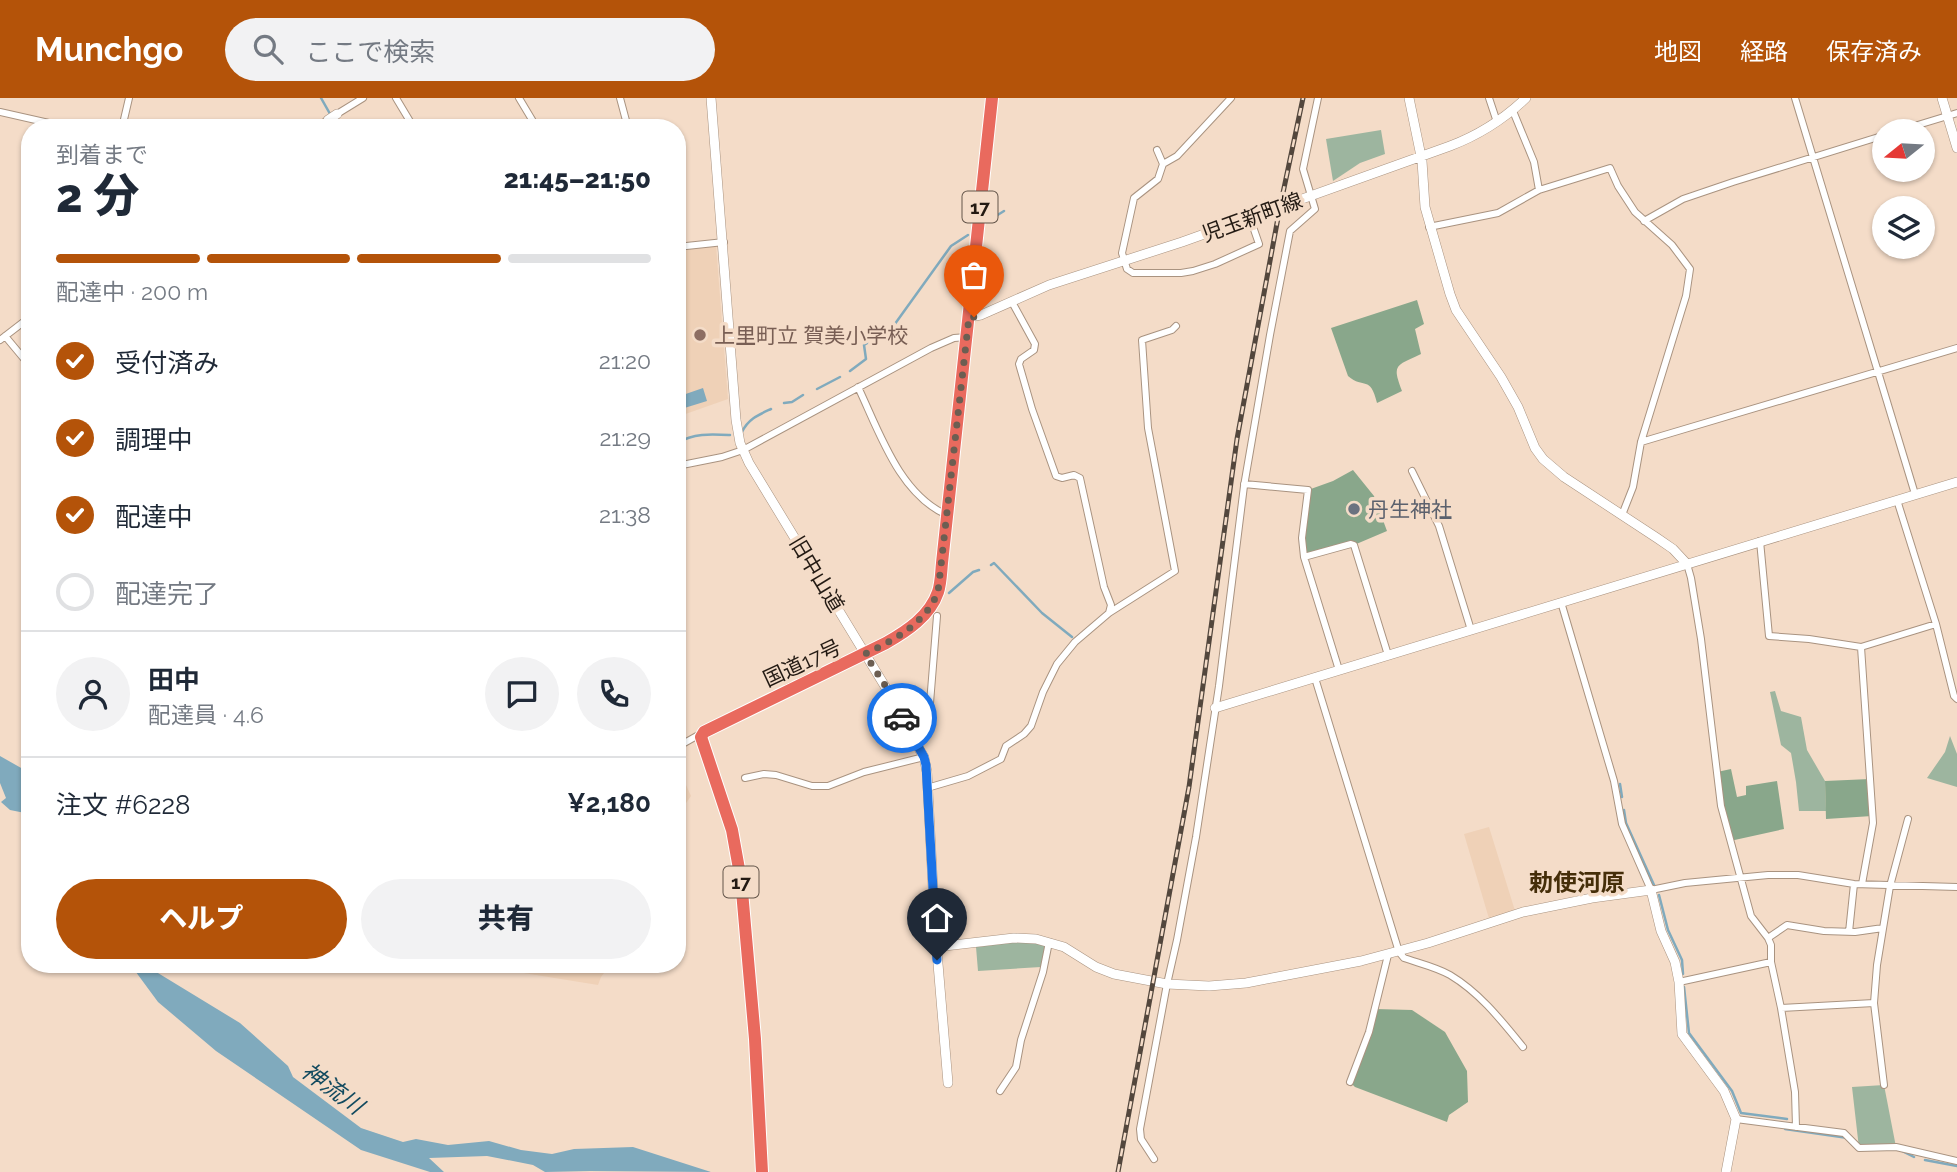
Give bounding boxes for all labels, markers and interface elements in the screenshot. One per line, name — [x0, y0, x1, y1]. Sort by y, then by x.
search box — [225, 18, 715, 81]
text: Munchgo — [35, 30, 183, 69]
icon: search — [249, 30, 287, 68]
text: ここで検索 — [305, 37, 435, 67]
text: 地図 — [1654, 37, 1702, 66]
text: 経路 — [1740, 37, 1788, 66]
text: 保存済み — [1826, 37, 1922, 66]
north arrow — [1872, 119, 1936, 182]
map controls — [1872, 119, 1935, 259]
text: 到着まで — [56, 141, 148, 168]
text: 21:45–21:50 — [504, 164, 651, 194]
text: 2 分 — [56, 169, 139, 223]
street label: 児玉新町線 — [1198, 187, 1306, 247]
road number: 17 — [962, 192, 998, 222]
button: layers — [1872, 196, 1935, 259]
pin — [944, 245, 1004, 317]
icon: bag — [955, 256, 993, 294]
text: 配達中 · 200 m — [56, 278, 208, 305]
place label: 上里町立 賀美小学校 — [714, 323, 908, 348]
marker: 上里町立 賀美小学校 — [692, 327, 708, 343]
icon: check — [56, 342, 94, 380]
text: 21:20 — [599, 347, 651, 374]
text: 受付済み — [115, 348, 219, 378]
icon: check — [56, 419, 94, 457]
text: 21:29 — [599, 424, 651, 451]
text: 調理中 — [115, 425, 193, 455]
icon: check — [56, 496, 94, 534]
place label: 丹生神社 — [1368, 497, 1452, 522]
text: 21:38 — [599, 501, 651, 528]
marker: 丹生神社 — [1346, 501, 1362, 517]
text: 配達中 — [115, 502, 193, 532]
street label: 旧中山道 — [785, 532, 849, 616]
text: 配達完了 — [115, 579, 219, 609]
street label: 国道17号 — [759, 634, 845, 692]
button: person — [56, 657, 130, 731]
button: chat — [485, 657, 559, 731]
button: phone — [577, 657, 651, 731]
text: 田中 — [148, 665, 200, 695]
courier — [867, 683, 937, 753]
icon: car — [883, 699, 921, 737]
text: 配達員 · 4.6 — [148, 701, 264, 728]
text: ¥2,180 — [567, 788, 651, 818]
text: 注文 #6228 — [56, 790, 191, 820]
road number: 17 — [724, 866, 758, 898]
district label: 勅使河原 — [1529, 868, 1625, 897]
button: ヘルプ — [56, 879, 347, 959]
button: 共有 — [361, 879, 651, 959]
pin — [907, 888, 967, 960]
icon: home — [918, 899, 956, 937]
water label: 神流川 — [297, 1057, 371, 1121]

